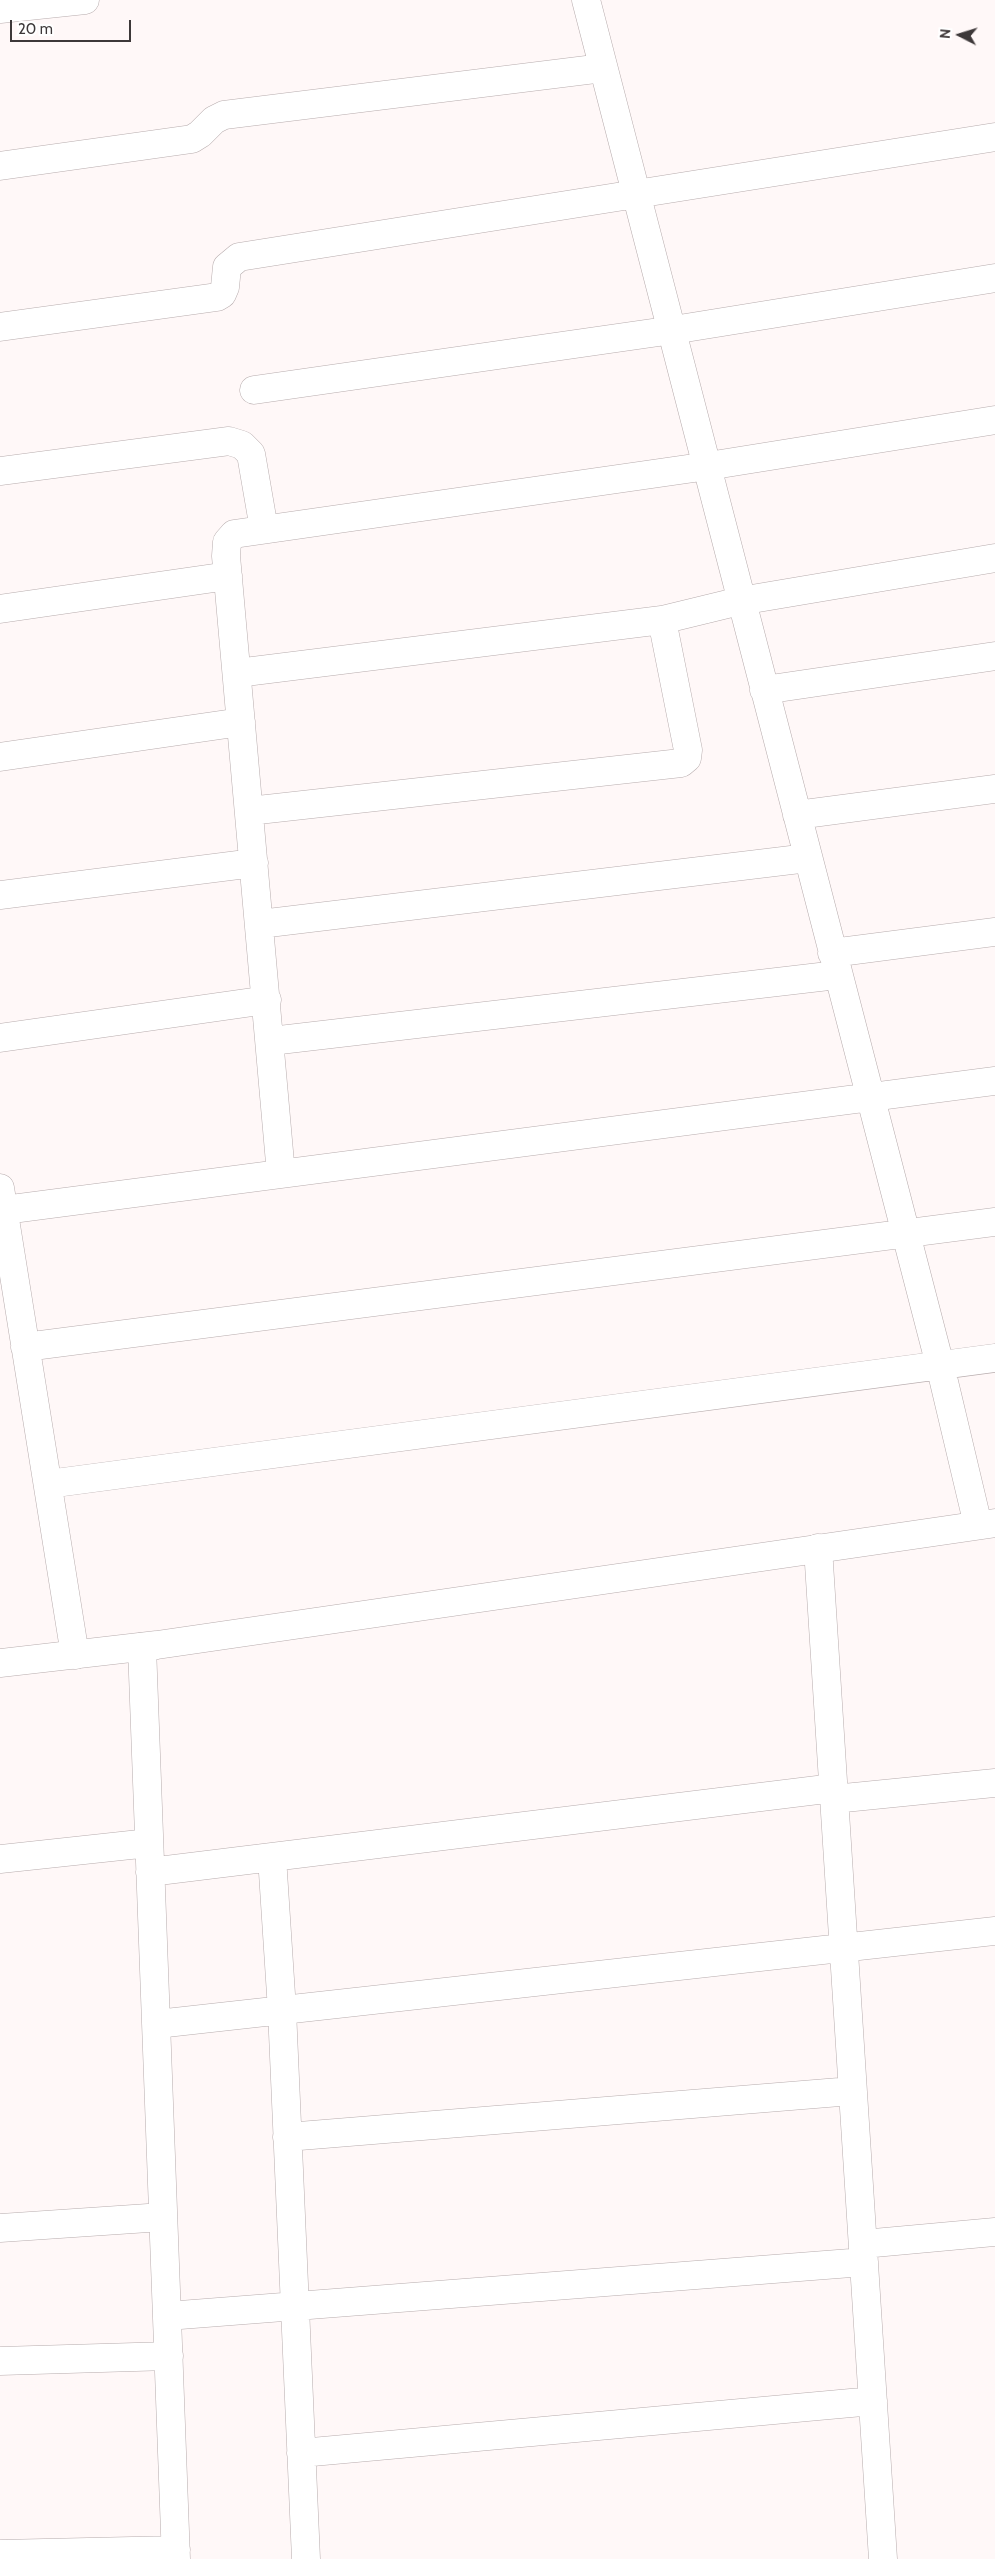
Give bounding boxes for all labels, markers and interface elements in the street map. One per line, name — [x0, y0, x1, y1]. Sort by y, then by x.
scale bar — [12, 10, 134, 42]
north arrow — [935, 10, 985, 60]
text: 20 m — [18, 20, 53, 38]
text: N — [936, 28, 954, 39]

